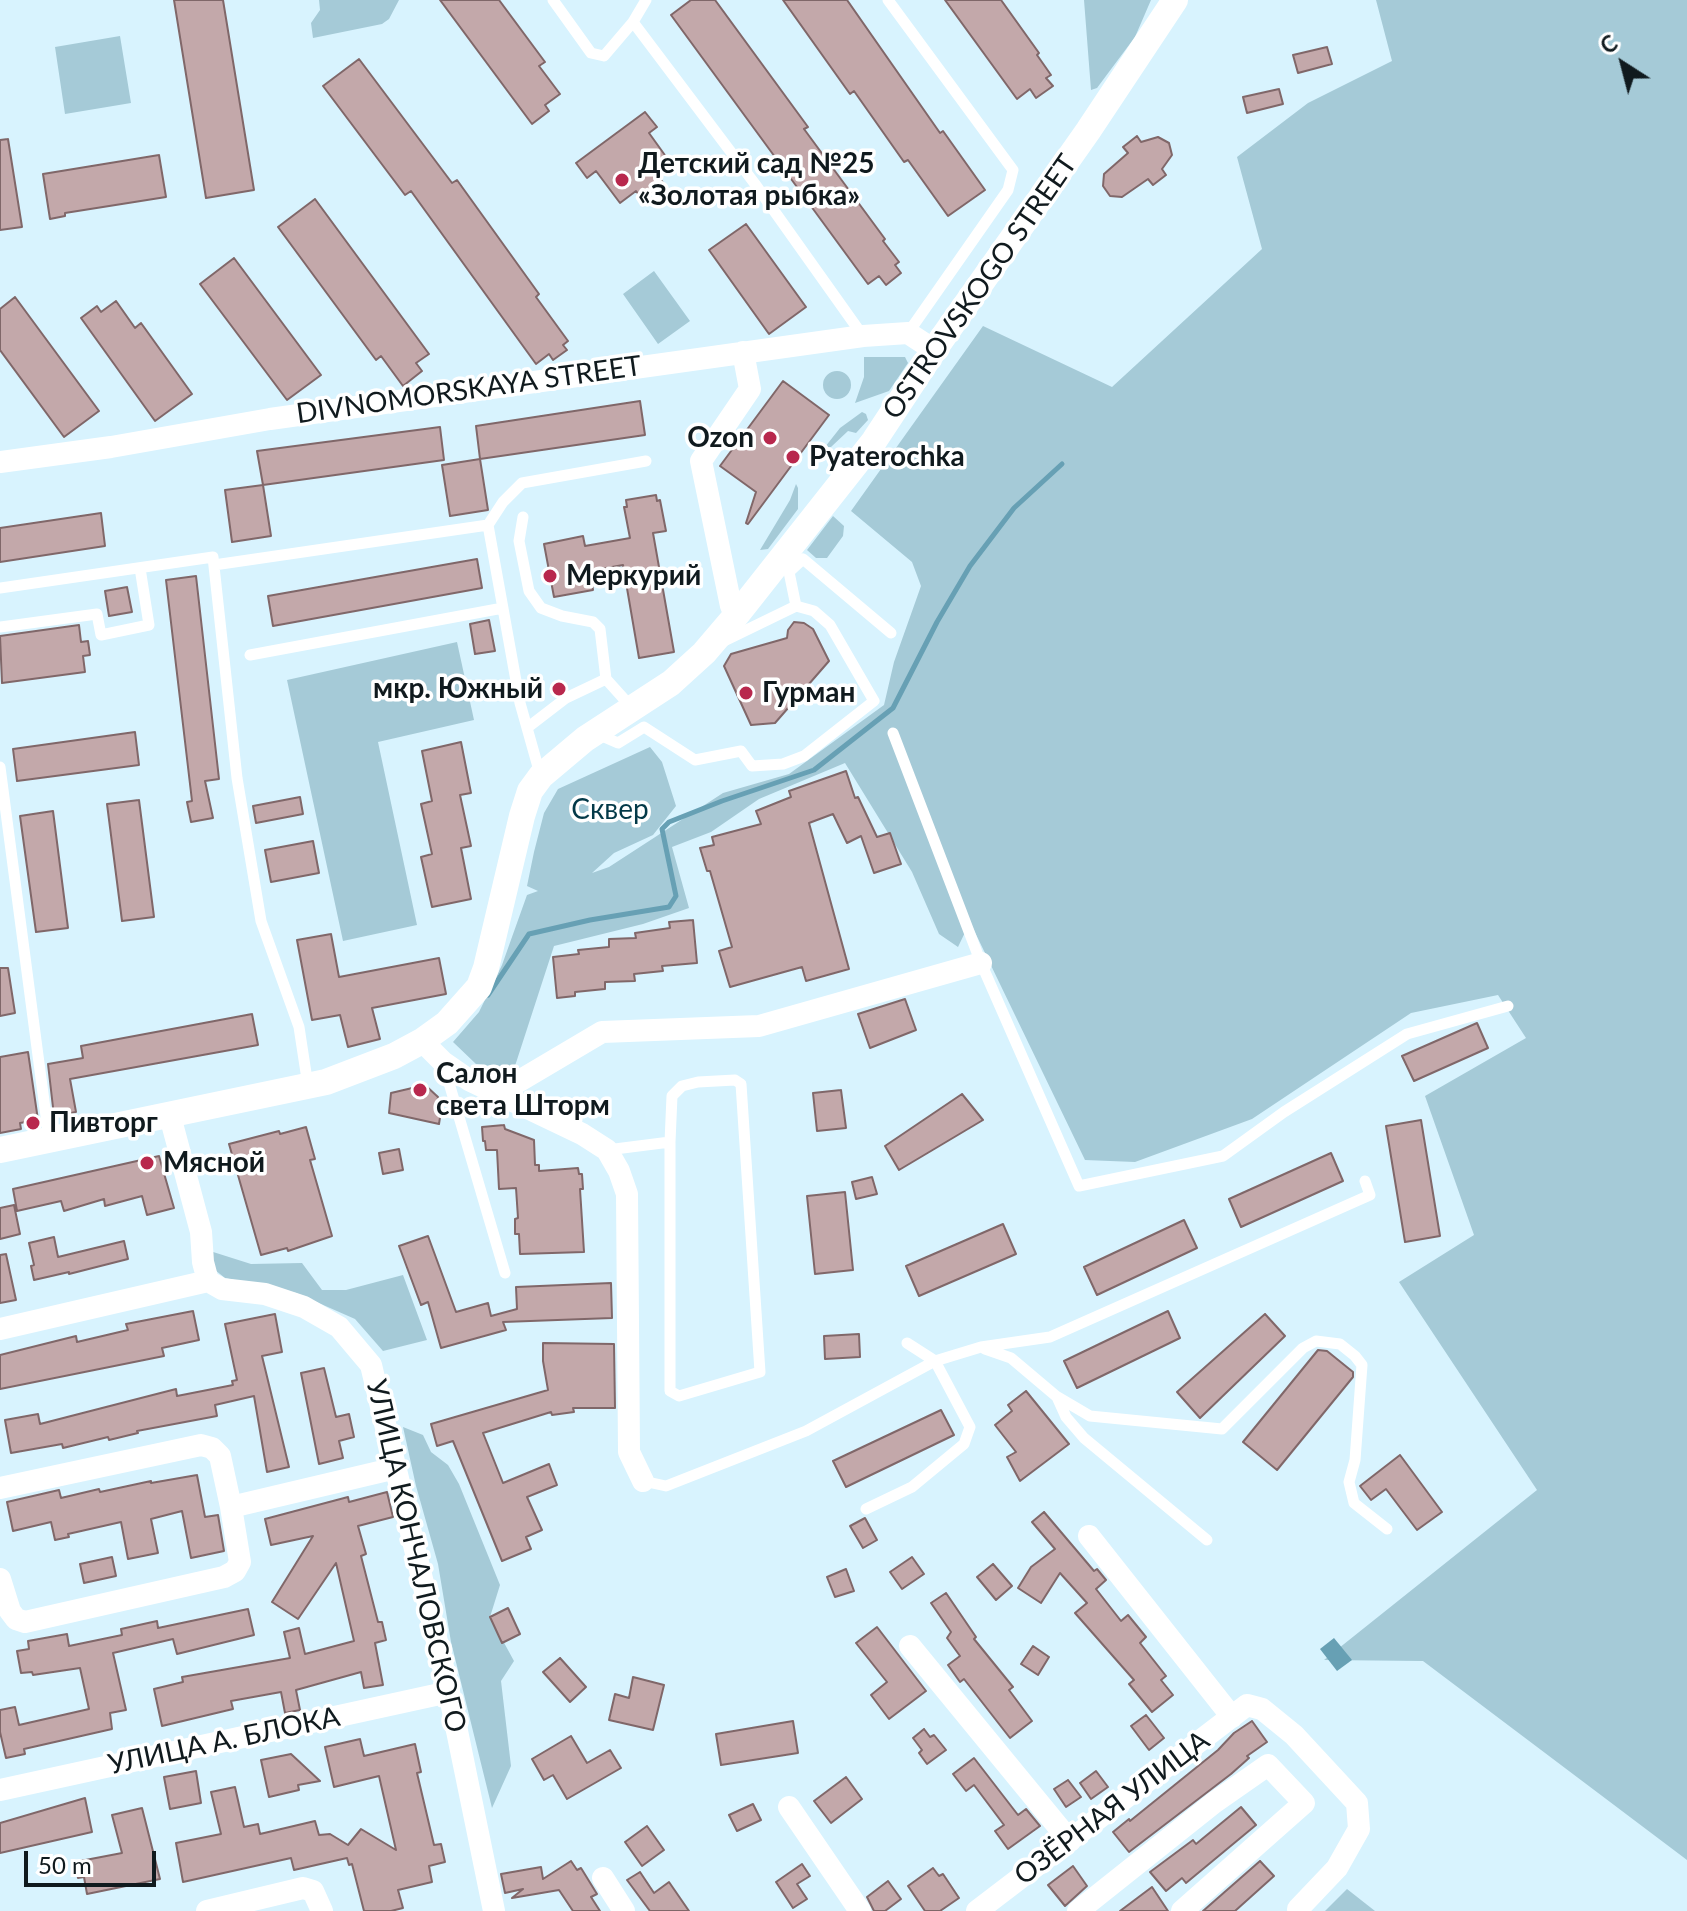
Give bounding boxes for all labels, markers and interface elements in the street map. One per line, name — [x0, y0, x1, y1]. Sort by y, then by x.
north arrow — [1583, 24, 1663, 104]
text: С — [1595, 29, 1622, 59]
place label: Детский сад №25 «Золотая рыбка» — [638, 147, 875, 213]
street label: OSTROVSKOGO STREET — [876, 148, 1084, 426]
marker: Детский сад №25 «Золотая рыбка» — [613, 171, 631, 189]
street label: DIVNOMORSKAYA STREET — [294, 349, 644, 431]
place label: Ozon — [687, 421, 754, 455]
marker: Ozon — [761, 429, 779, 447]
place label: Pyaterochka — [809, 440, 965, 474]
marker: Pyaterochka — [784, 448, 802, 466]
place label: Меркурий — [566, 559, 701, 593]
marker: Меркурий — [541, 567, 559, 585]
place label: мкр. Южный — [373, 672, 543, 706]
place label: Гурман — [762, 676, 855, 710]
marker: мкр. Южный — [550, 680, 568, 698]
marker: Гурман — [737, 684, 755, 702]
park label: Сквер — [571, 793, 649, 827]
place label: Салон света Шторм — [436, 1057, 610, 1123]
marker: Салон света Шторм — [411, 1081, 429, 1099]
place label: Пивторг — [49, 1106, 158, 1140]
marker: Пивторг — [24, 1114, 42, 1132]
place label: Мясной — [163, 1146, 265, 1180]
marker: Мясной — [138, 1154, 156, 1172]
street label: УЛИЦА КОНЧАЛОВСКОГО — [359, 1376, 473, 1736]
street label: УЛИЦА А. БЛОКА — [105, 1700, 343, 1782]
street label: ОЗЁРНАЯ УЛИЦА — [1008, 1724, 1216, 1892]
scale bar — [28, 1835, 160, 1885]
text: 50 m — [38, 1850, 92, 1879]

